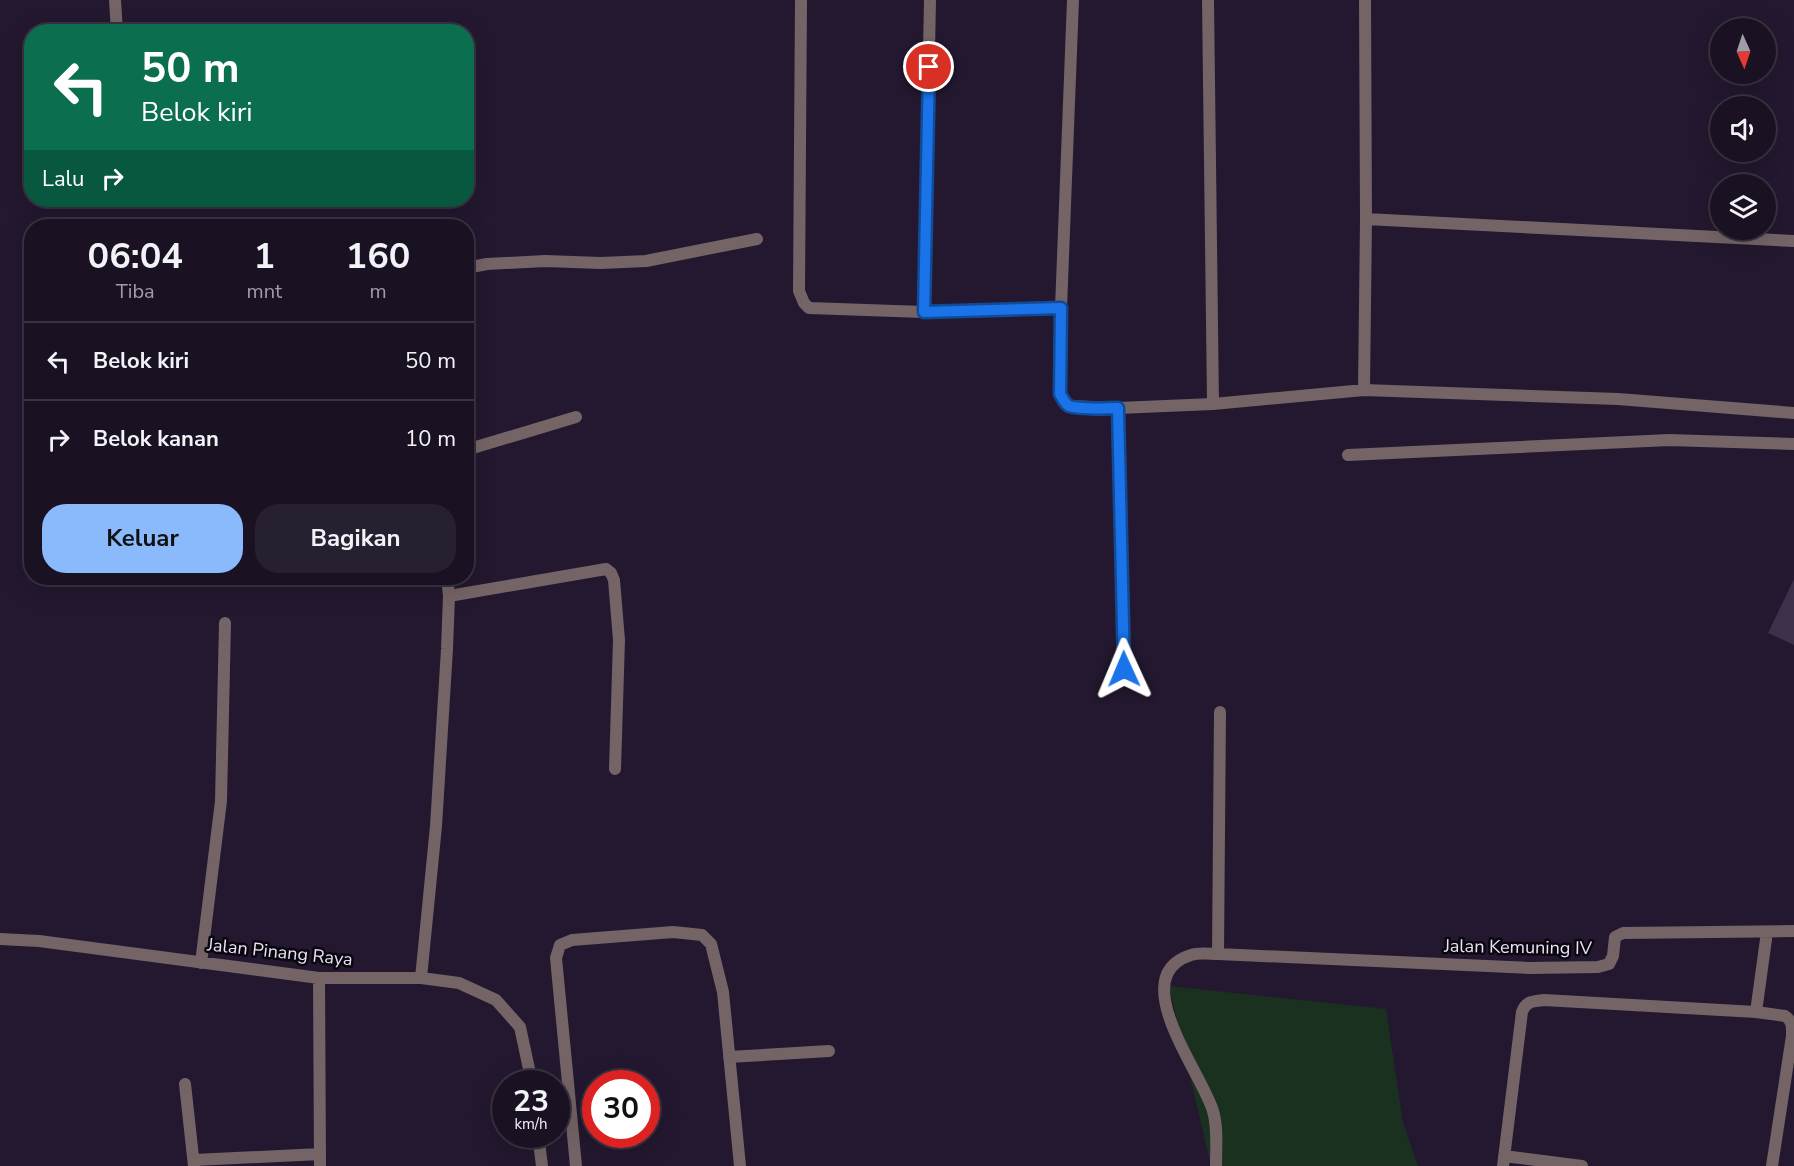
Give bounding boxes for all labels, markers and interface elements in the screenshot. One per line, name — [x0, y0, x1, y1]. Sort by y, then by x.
north arrow — [1710, 18, 1776, 84]
map controls — [1710, 18, 1776, 240]
text: 50 m — [141, 40, 240, 97]
pin — [903, 41, 954, 92]
icon: left — [42, 48, 120, 126]
icon: arrive — [912, 50, 945, 83]
text: Belok kiri — [141, 94, 253, 131]
button: sound — [1710, 96, 1776, 162]
icon: right — [96, 162, 129, 195]
text: Lalu — [42, 164, 84, 194]
button: layers — [1710, 174, 1776, 240]
text: 06:04 — [88, 232, 183, 281]
text: 1 — [253, 232, 275, 281]
text: 160 — [346, 232, 410, 281]
text: Tiba — [116, 278, 155, 305]
text: mnt — [247, 278, 282, 305]
text: m — [369, 278, 387, 305]
icon: left — [42, 345, 75, 378]
text: Belok kiri — [93, 346, 189, 376]
text: 50 m — [405, 346, 456, 376]
icon: right — [42, 423, 75, 456]
text: Belok kanan — [93, 424, 219, 454]
text: 10 m — [405, 424, 456, 454]
button: Keluar — [42, 504, 243, 573]
button: Bagikan — [255, 504, 456, 573]
position arrow — [1092, 637, 1156, 701]
street label: Jalan Pinang Raya — [205, 932, 354, 972]
street label: Jalan Kemuning IV — [1443, 934, 1593, 960]
speed limit sign: 30 — [582, 1070, 660, 1148]
text: 23 — [513, 1081, 549, 1122]
text: km/h — [514, 1114, 548, 1134]

